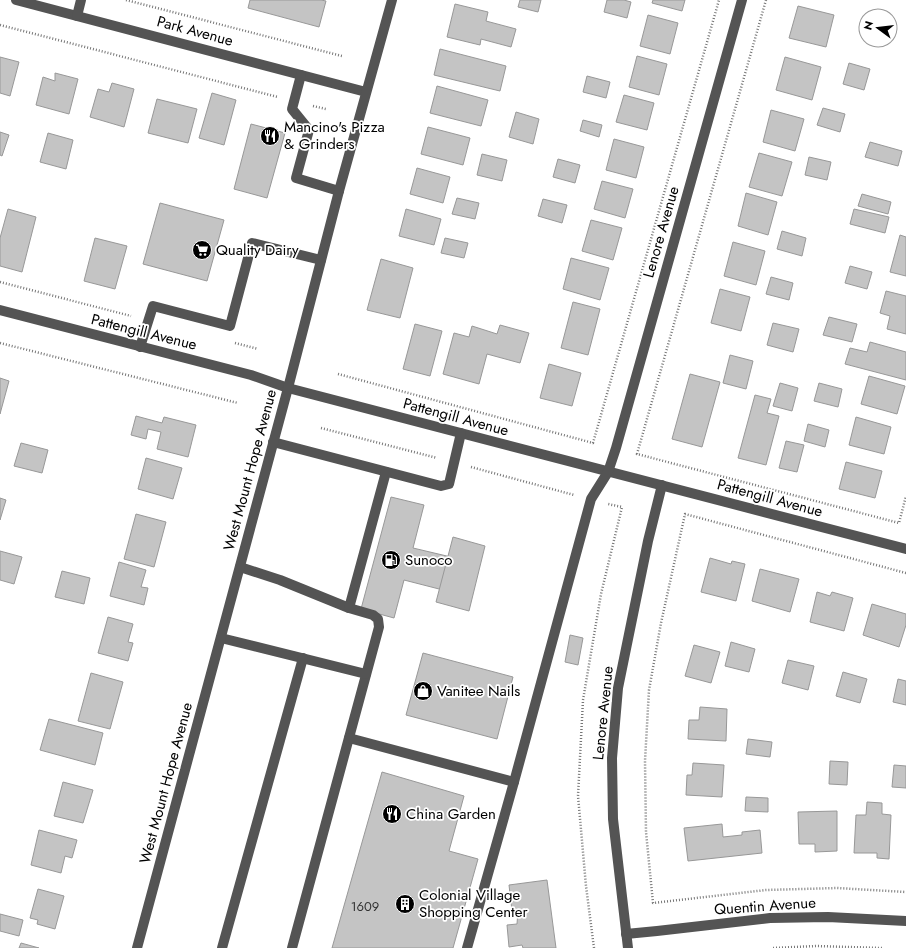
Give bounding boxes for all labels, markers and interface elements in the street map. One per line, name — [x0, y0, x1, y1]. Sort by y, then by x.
north arrow — [858, 8, 898, 48]
street label: Park Avenue — [154, 10, 236, 52]
text: N — [859, 19, 877, 32]
place label: Mancino's Pizza & Grinders — [284, 116, 385, 155]
restaurant icon: Mancino's Pizza & Grinders — [259, 125, 281, 147]
street label: Lenore Avenue — [637, 183, 685, 280]
supermarket icon: Quality Dairy — [191, 239, 213, 261]
place label: Quality Dairy — [216, 239, 299, 261]
street label: Pattengill Avenue — [89, 308, 199, 356]
street label: West Mount Hope Avenue — [218, 387, 282, 553]
street label: Pattengill Avenue — [401, 392, 511, 442]
street label: Pattengill Avenue — [715, 473, 825, 523]
fuel station icon: Sunoco — [380, 549, 402, 571]
place label: Sunoco — [405, 549, 453, 571]
street label: Lenore Avenue — [587, 665, 619, 761]
shop icon: Vanitee Nails — [412, 680, 434, 702]
place label: Vanitee Nails — [437, 680, 520, 702]
street label: West Mount Hope Avenue — [134, 700, 198, 866]
restaurant icon: China Garden — [381, 803, 403, 825]
place label: China Garden — [406, 803, 496, 825]
place label: Colonial Village Shopping Center — [419, 884, 528, 923]
street label: Quentin Avenue — [713, 891, 817, 921]
building icon: Colonial Village Shopping Center — [394, 893, 416, 915]
house number: 1609 — [351, 897, 379, 916]

